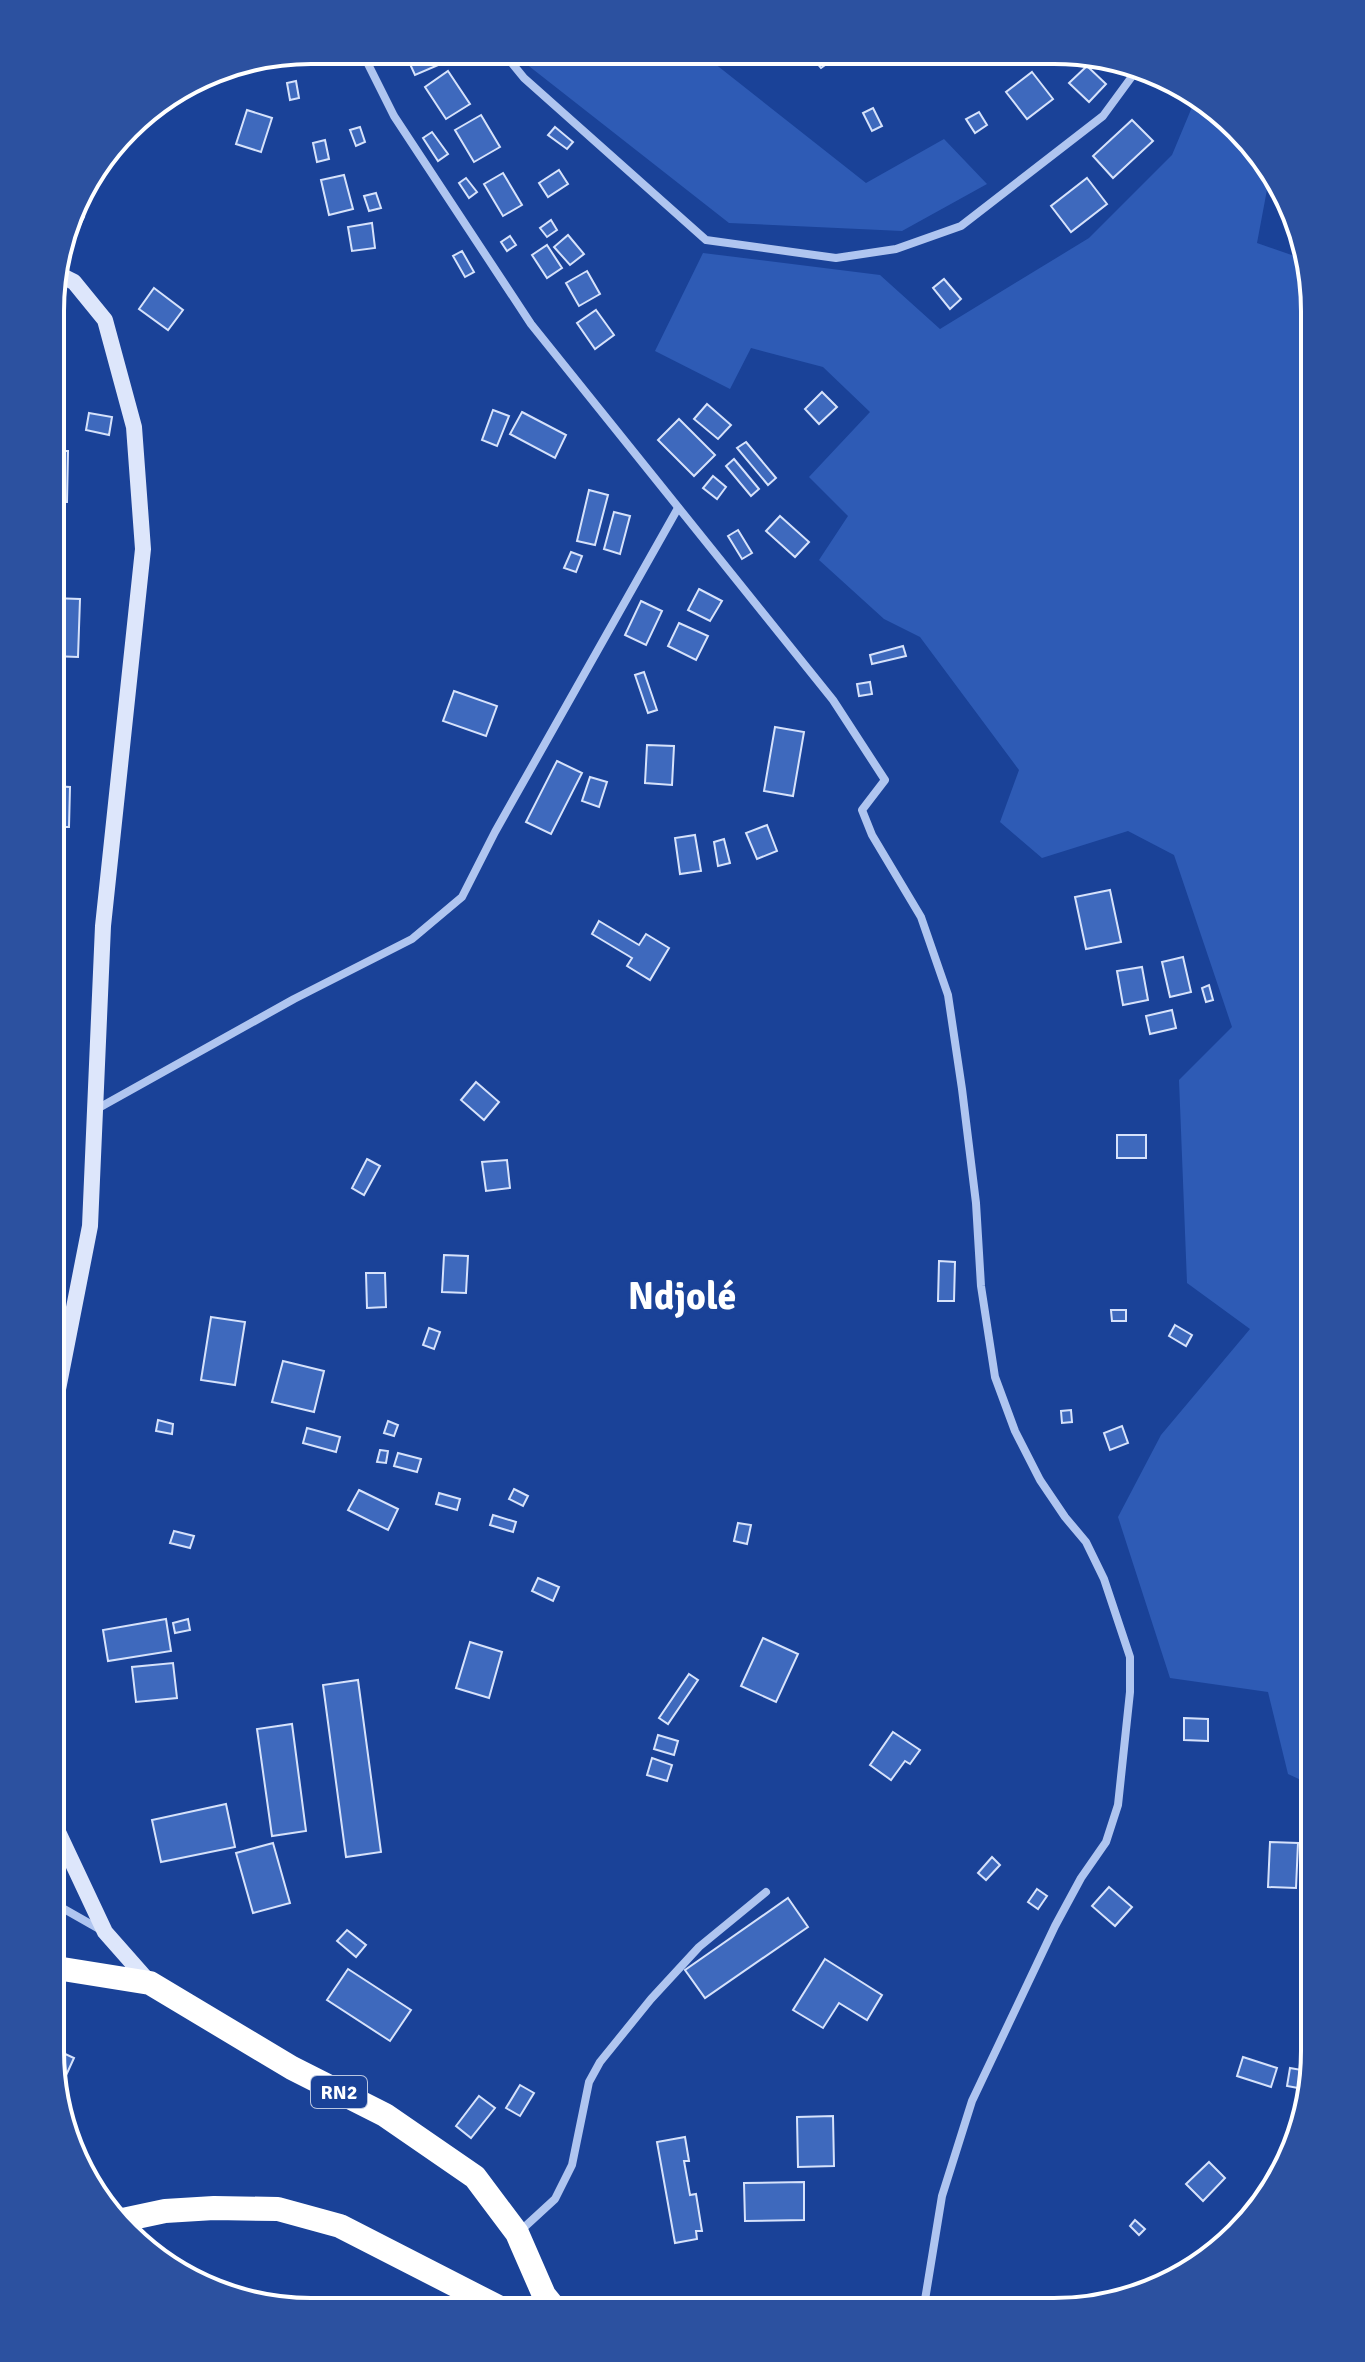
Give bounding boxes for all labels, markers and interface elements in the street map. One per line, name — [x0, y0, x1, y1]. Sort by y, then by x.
district label: Ndjolé — [628, 1273, 736, 1320]
road number: RN2 — [311, 2076, 367, 2108]

